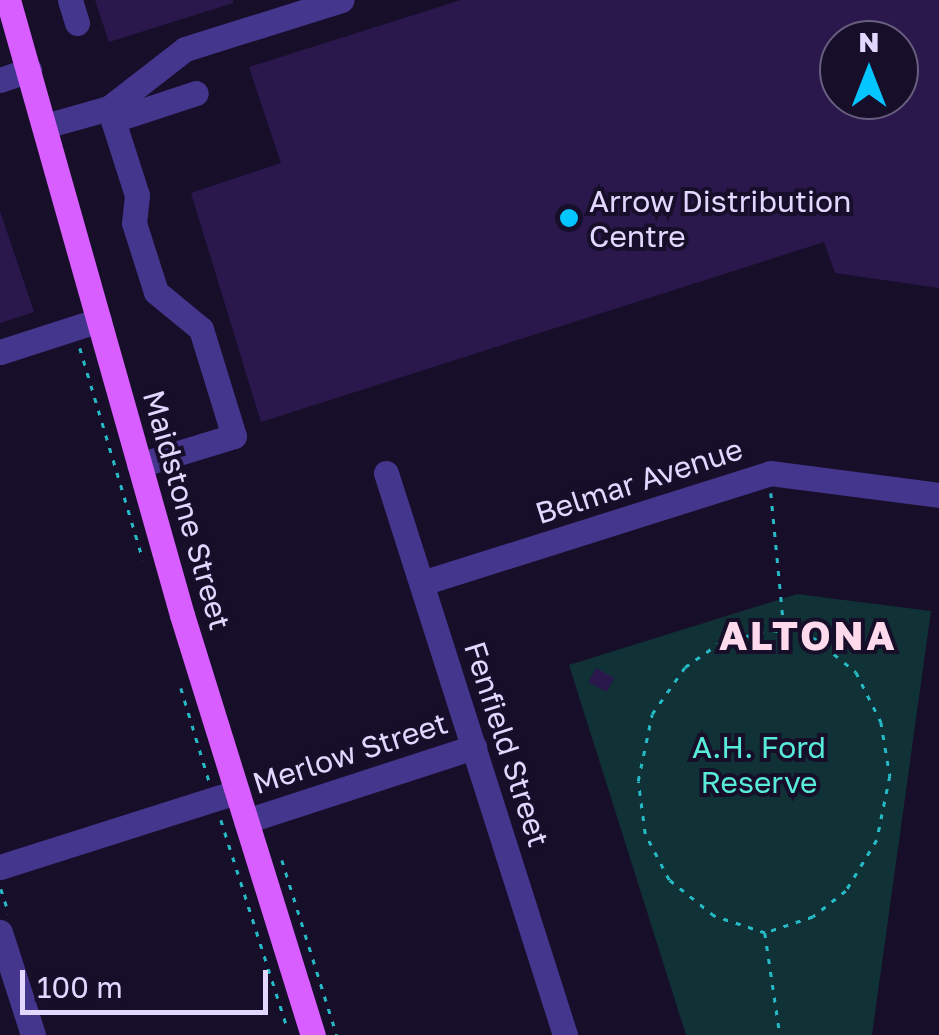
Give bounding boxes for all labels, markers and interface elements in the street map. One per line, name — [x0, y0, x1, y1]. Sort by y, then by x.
north arrow — [819, 20, 919, 120]
text: N — [858, 25, 880, 58]
place label: Arrow Distribution Centre — [589, 183, 851, 254]
marker: Arrow Distribution Centre — [558, 207, 580, 229]
street label: Maidstone Street — [136, 386, 238, 634]
street label: Belmar Avenue — [531, 431, 747, 531]
district label: ALTONA — [719, 611, 897, 659]
street label: Fenfield Street — [457, 637, 557, 851]
street label: Merlow Street — [248, 705, 452, 801]
park label: A.H. Ford Reserve — [692, 729, 826, 800]
scale bar — [25, 950, 272, 1012]
text: 100 m — [37, 969, 123, 1005]

